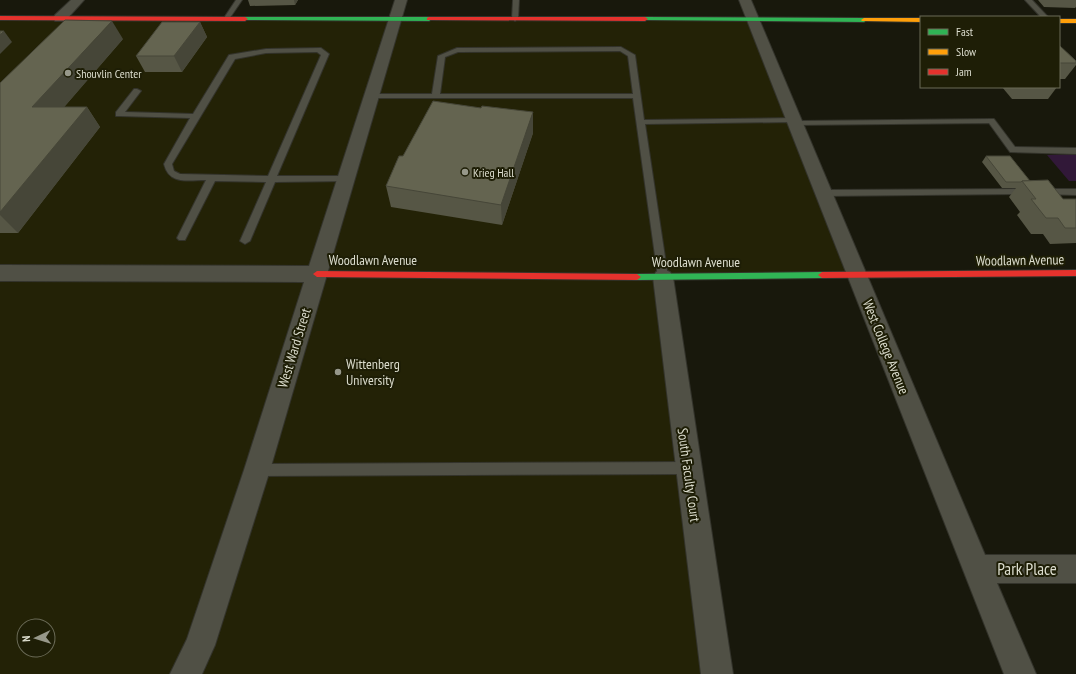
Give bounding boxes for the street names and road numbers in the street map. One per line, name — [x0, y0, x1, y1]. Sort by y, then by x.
street label: Woodlawn Avenue — [976, 250, 1065, 270]
street label: Woodlawn Avenue — [329, 251, 417, 269]
street label: Woodlawn Avenue — [652, 253, 740, 271]
street label: West College Avenue — [859, 297, 913, 397]
street label: West Ward Street — [273, 306, 315, 390]
street label: South Faculty Court — [674, 427, 705, 523]
street label: Park Place — [997, 558, 1057, 580]

